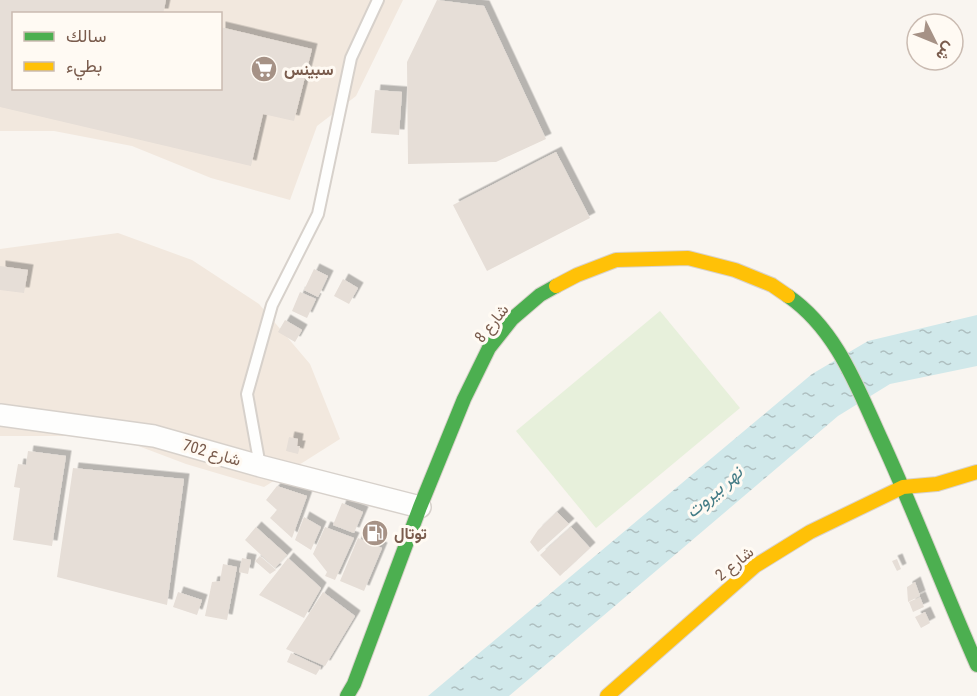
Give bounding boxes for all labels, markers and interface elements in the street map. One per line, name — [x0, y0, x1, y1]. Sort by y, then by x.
legend — [12, 12, 222, 90]
north arrow — [905, 12, 965, 72]
text: سالك — [66, 25, 106, 46]
text: ش — [932, 38, 959, 65]
supermarket icon: سبينس — [249, 54, 279, 84]
text: بطيء — [66, 55, 102, 81]
place label: سبينس — [284, 60, 334, 79]
street label: شارع 8 — [470, 300, 514, 348]
street label: شارع 702 — [180, 435, 243, 472]
water label: نهر بيروت — [681, 461, 748, 523]
fuel station icon: توتال — [360, 518, 390, 548]
place label: توتال — [394, 524, 427, 544]
street label: شارع 2 — [711, 542, 759, 586]

